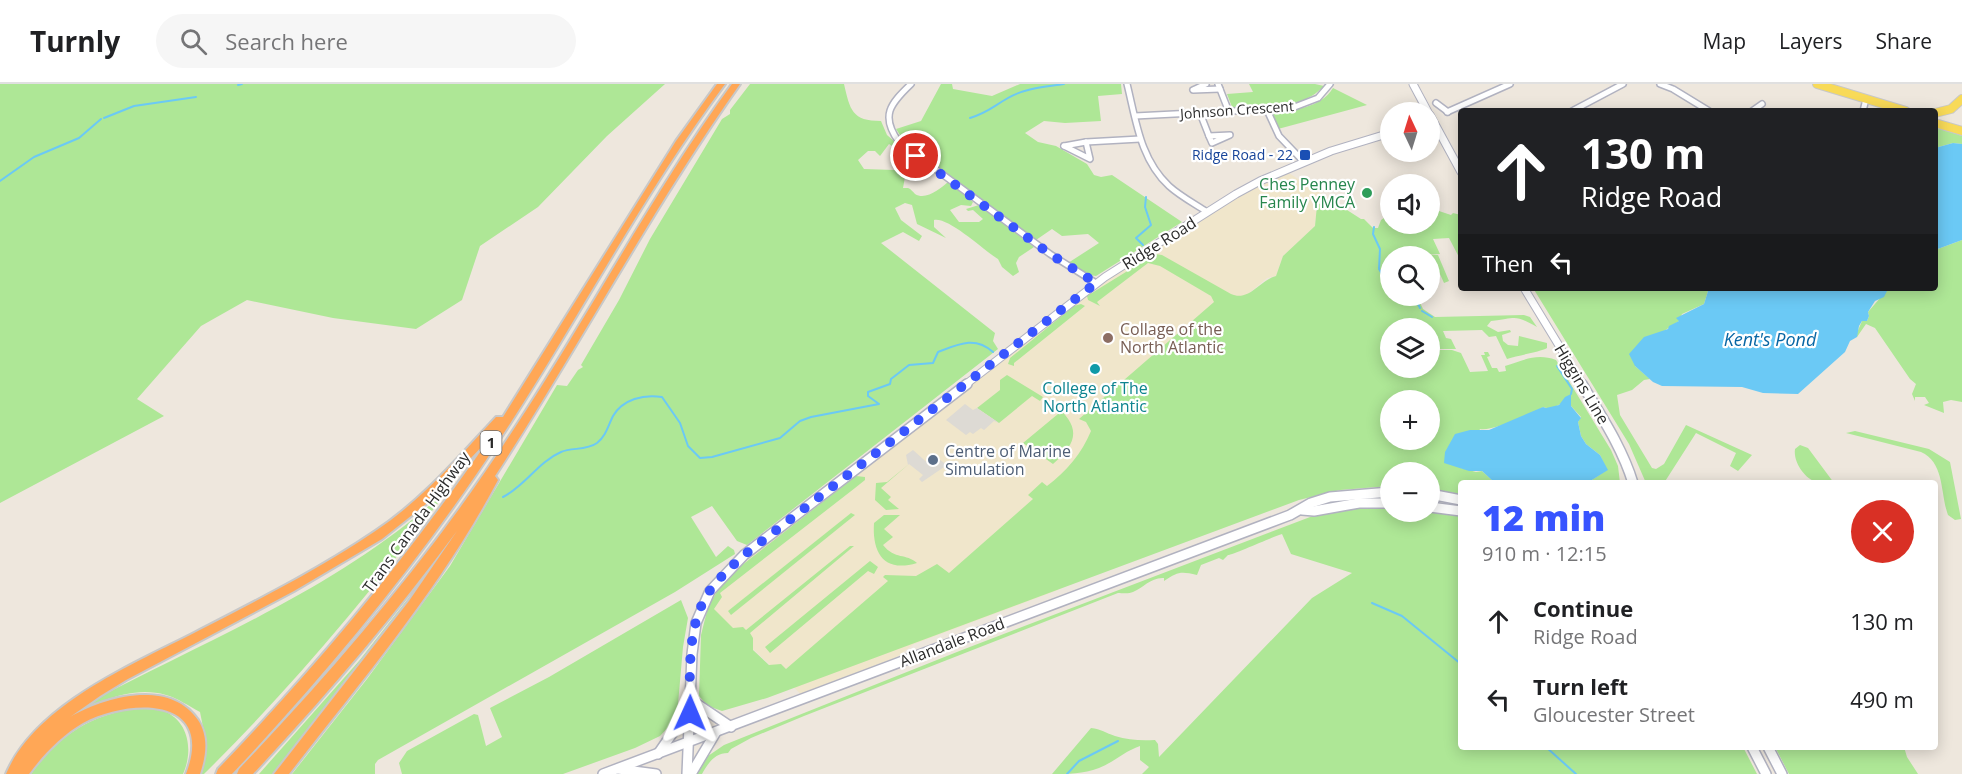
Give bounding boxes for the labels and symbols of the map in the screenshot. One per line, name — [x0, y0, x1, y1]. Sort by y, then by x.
street label: Johnson Crescent — [1178, 96, 1294, 123]
north arrow — [1380, 102, 1440, 162]
pin — [890, 130, 941, 181]
place label: Ridge Road - 22 — [1192, 145, 1293, 164]
marker: Ridge Road - 22 — [1298, 148, 1312, 162]
place label: Ches Penney Family YMCA — [1259, 173, 1356, 213]
marker: Ches Penney Family YMCA — [1360, 186, 1374, 200]
street label: Ridge Road — [1118, 211, 1200, 275]
place label: Collage of the North Atlantic — [1120, 318, 1224, 358]
water label: Kent's Pond — [1724, 327, 1817, 351]
marker: Collage of the North Atlantic — [1101, 331, 1115, 345]
street label: Higgins Line — [1549, 340, 1615, 428]
marker: College of The North Atlantic — [1088, 362, 1102, 376]
place label: College of The North Atlantic — [1042, 377, 1148, 417]
road number: 1 — [480, 431, 502, 455]
place label: Centre of Marine Simulation — [945, 440, 1071, 480]
street label: Trans Canada Highway — [357, 446, 475, 597]
marker: Centre of Marine Simulation — [926, 453, 940, 467]
street label: Allandale Road — [896, 612, 1008, 672]
position arrow — [658, 681, 722, 745]

